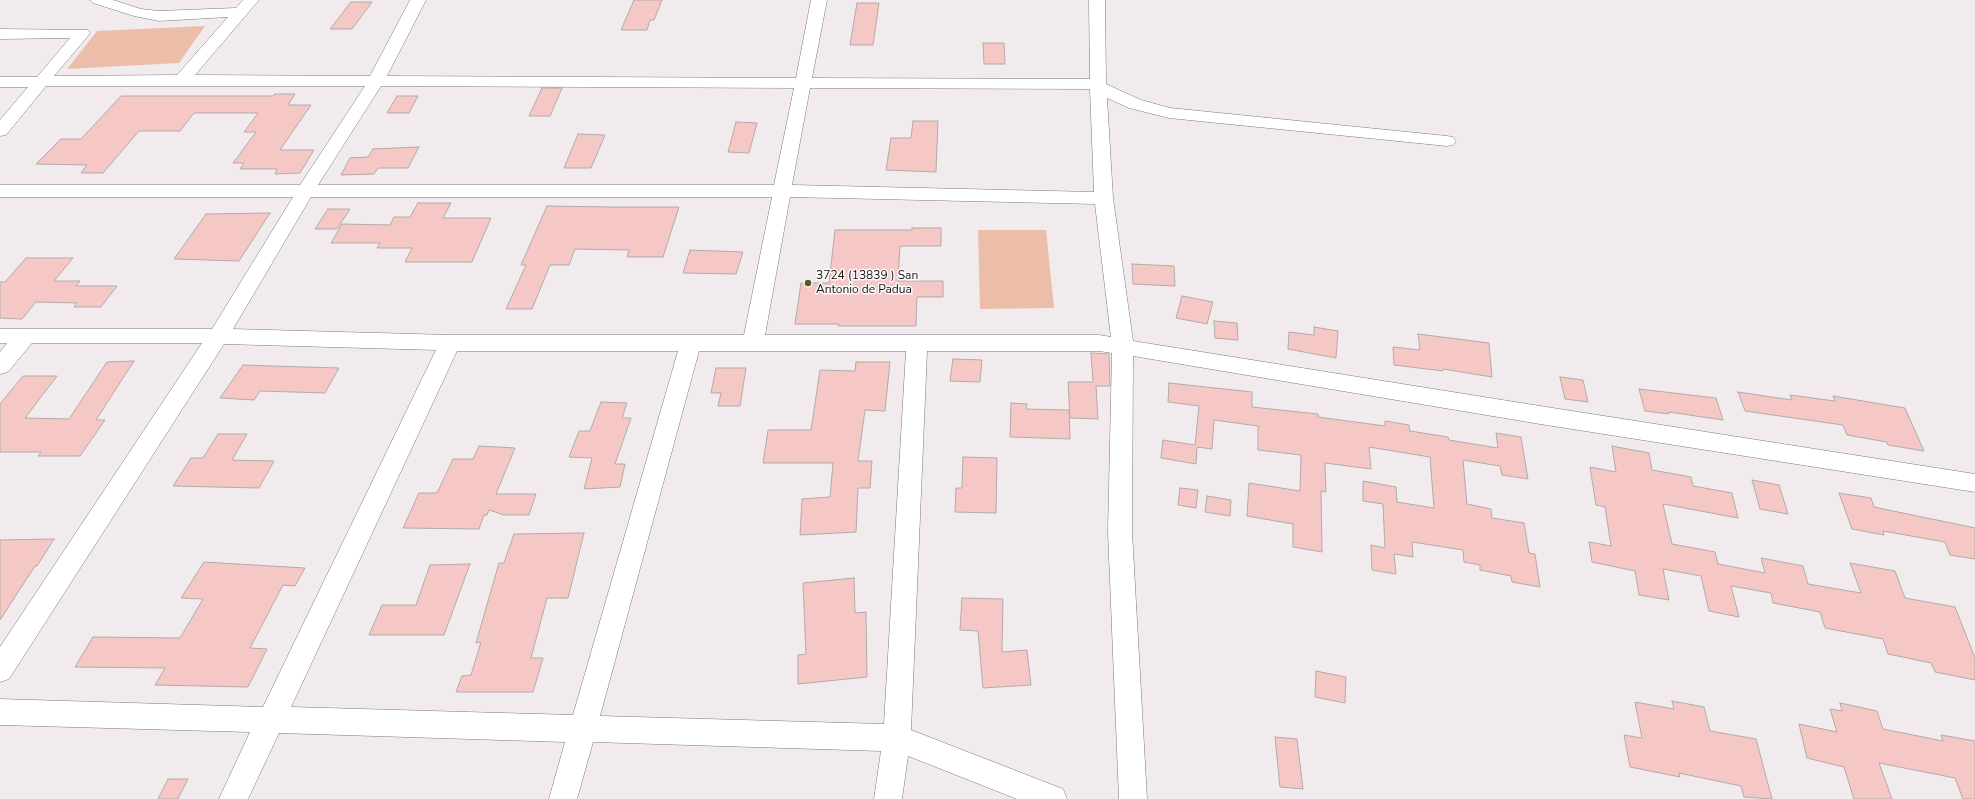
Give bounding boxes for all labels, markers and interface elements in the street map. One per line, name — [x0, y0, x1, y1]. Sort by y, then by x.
place label: 3724 (13839 ) San Antonio de Padua — [816, 269, 918, 297]
marker: 3724 (13839 ) San Antonio de Padua — [803, 278, 813, 288]

